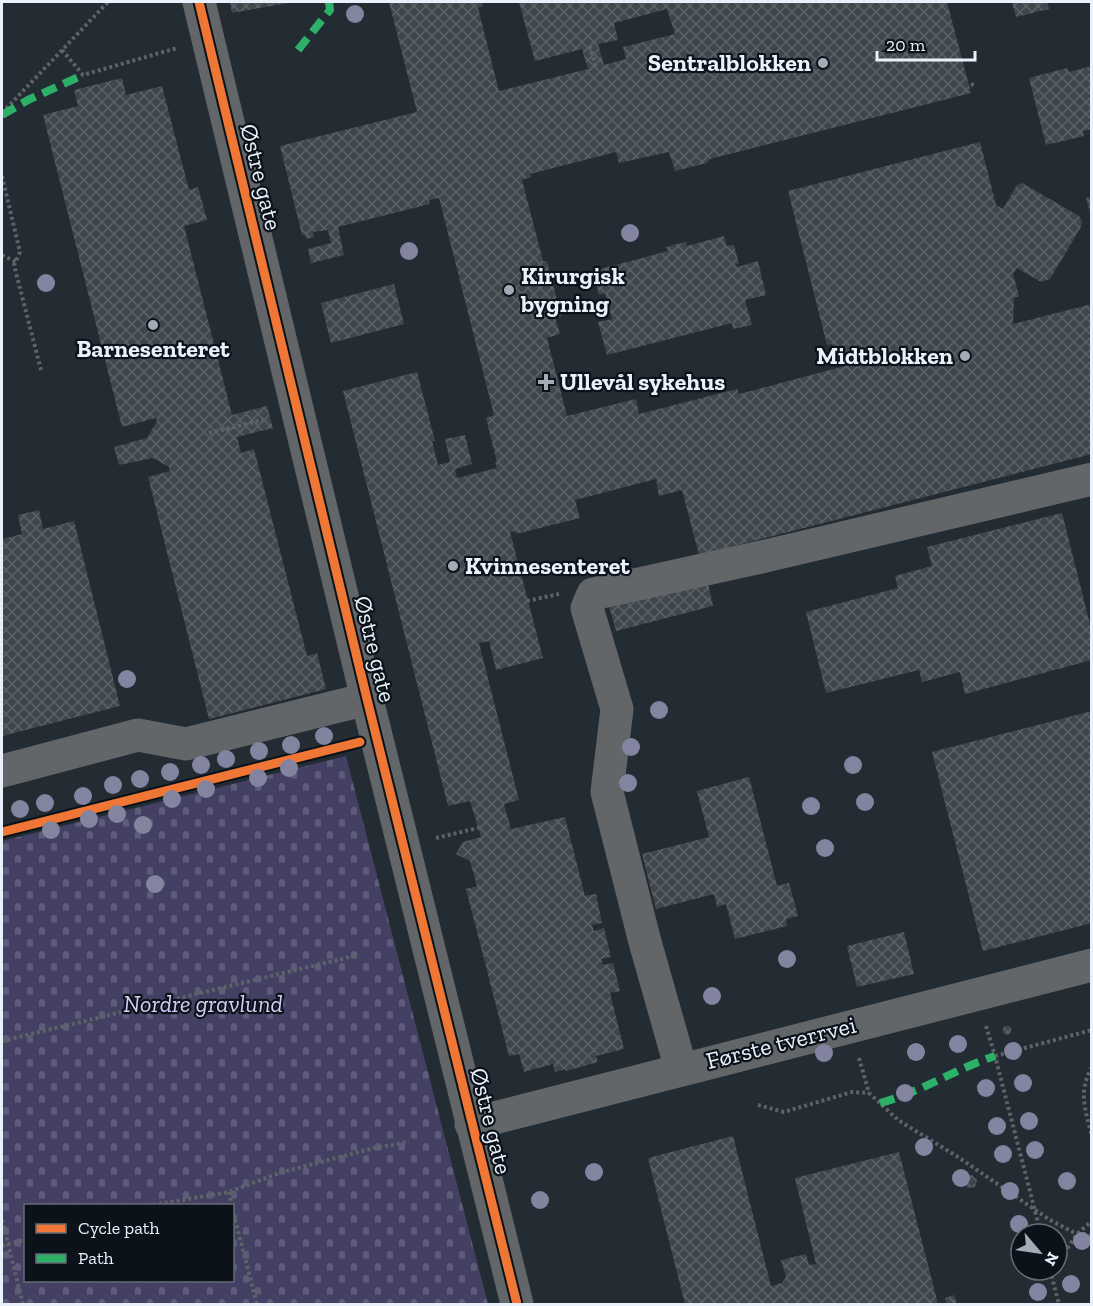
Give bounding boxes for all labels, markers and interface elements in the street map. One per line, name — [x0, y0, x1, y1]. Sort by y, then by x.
scale bar — [877, 24, 974, 62]
text: 20 m — [886, 34, 926, 56]
place label: Sentralblokken — [648, 48, 811, 77]
marker: Sentralblokken — [816, 56, 830, 70]
street label: Østre gate — [234, 121, 289, 233]
place label: Kirurgisk bygning — [520, 261, 625, 318]
marker: Kirurgisk bygning — [502, 283, 516, 297]
marker: Barnesenteret — [146, 318, 160, 332]
place label: Barnesenteret — [76, 334, 230, 363]
place label: Midtblokken — [816, 341, 953, 370]
marker: Midtblokken — [958, 349, 972, 363]
place label: Ullevål sykehus — [560, 367, 725, 396]
marker: Ullevål sykehus — [537, 373, 555, 391]
place label: Kvinnesenteret — [465, 551, 630, 580]
marker: Kvinnesenteret — [446, 559, 460, 573]
street label: Østre gate — [348, 593, 403, 705]
park label: Nordre gravlund — [123, 989, 283, 1018]
street label: Første tverrvei — [703, 1010, 859, 1075]
street label: Østre gate — [464, 1065, 519, 1177]
legend — [24, 1204, 234, 1282]
text: Cycle path — [78, 1217, 160, 1239]
north arrow — [1009, 1222, 1069, 1282]
text: Path — [78, 1247, 114, 1269]
text: N — [1040, 1249, 1063, 1269]

